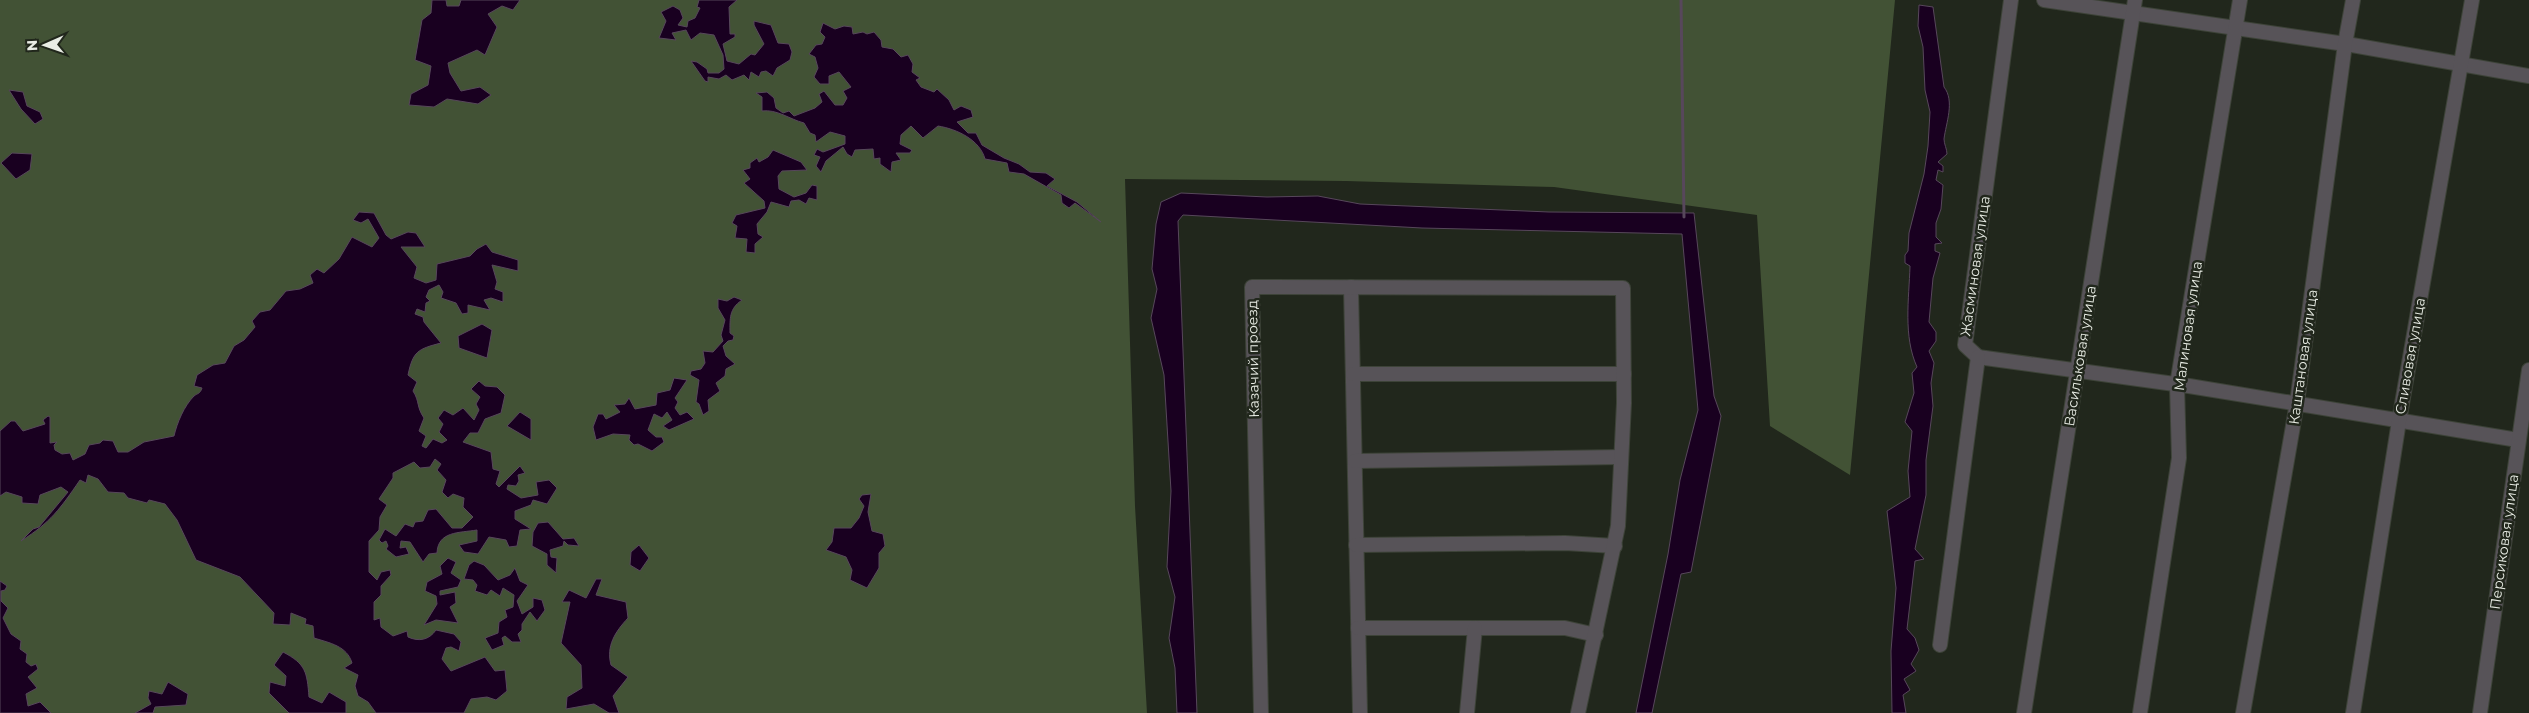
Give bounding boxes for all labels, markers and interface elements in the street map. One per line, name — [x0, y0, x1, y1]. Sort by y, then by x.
north arrow — [20, 20, 70, 70]
text: N — [23, 39, 41, 51]
street label: Жасминовая улица — [1956, 195, 1994, 337]
street label: Малиновая улица — [2170, 260, 2206, 392]
street label: Васильковая улица — [2060, 284, 2100, 428]
street label: Каштановая улица — [2285, 288, 2321, 426]
street label: Сливовая улица — [2391, 296, 2429, 416]
street label: Казачий проезд — [1243, 300, 1263, 418]
street label: Персиковая улица — [2486, 473, 2522, 611]

